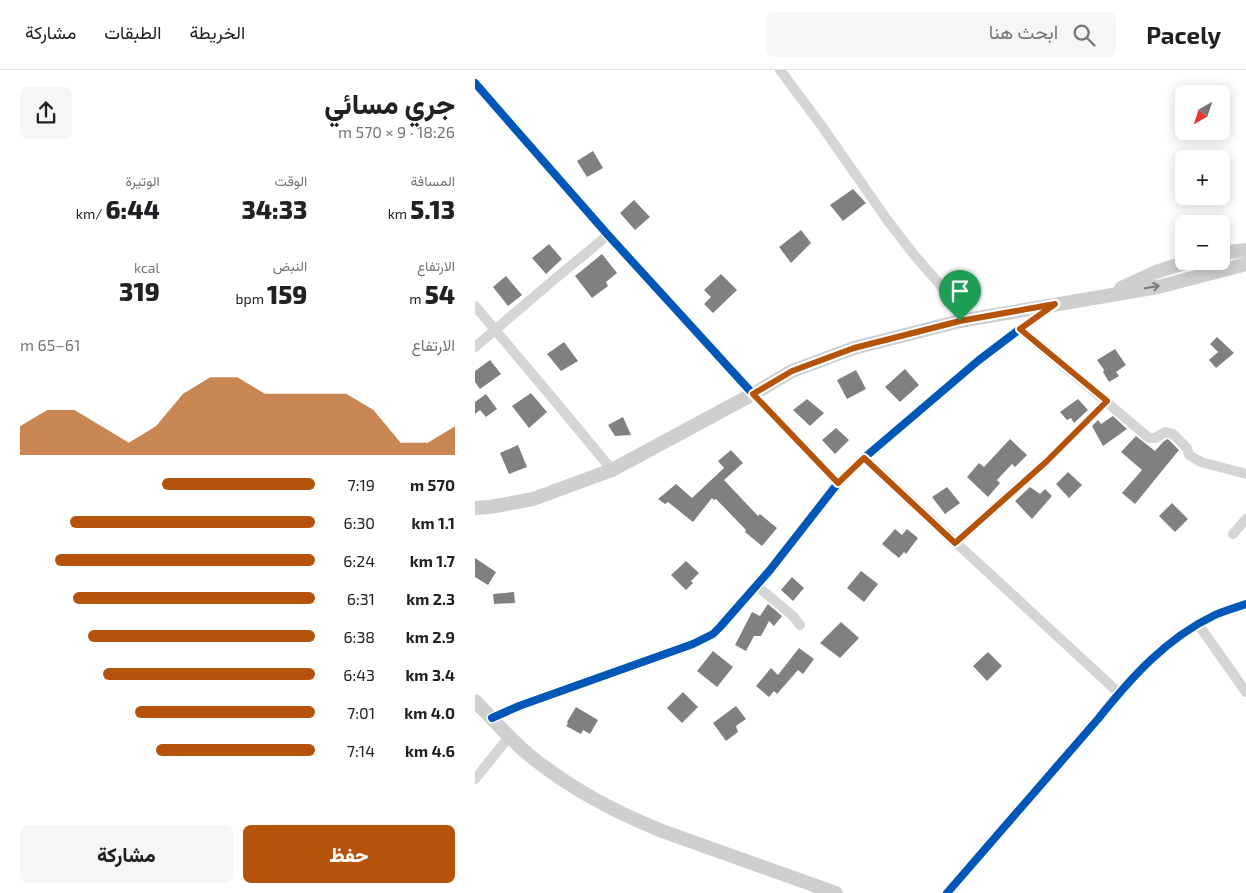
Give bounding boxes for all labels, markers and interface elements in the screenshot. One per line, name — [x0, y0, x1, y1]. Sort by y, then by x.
search box — [766, 12, 1116, 57]
text: ابحث هنا — [989, 20, 1058, 43]
text: Pacely — [1146, 20, 1221, 49]
text: مشاركة — [25, 21, 76, 43]
text: الطبقات — [104, 21, 161, 43]
text: الخريطة — [189, 21, 245, 43]
icon: search — [1070, 21, 1098, 49]
north arrow — [1175, 85, 1230, 140]
map controls — [1175, 85, 1230, 270]
text: جري مسائي — [324, 86, 455, 120]
button: share — [20, 87, 72, 139]
text: 18:26 · 9 × 570 m — [338, 122, 455, 141]
button: + — [1175, 150, 1230, 205]
text: الوتيرة — [125, 172, 160, 189]
text: الوقت — [274, 172, 307, 189]
text: المسافة — [411, 172, 455, 189]
text: 6:44 — [106, 194, 160, 224]
text: 34:33 — [241, 194, 307, 224]
text: 5.13 — [410, 194, 455, 224]
text: /km — [76, 205, 106, 222]
text: km — [388, 205, 410, 222]
button: − — [1175, 215, 1230, 270]
text: النبض — [273, 257, 307, 274]
text: الارتفاع — [417, 257, 455, 274]
text: kcal — [134, 259, 160, 276]
pin — [939, 270, 981, 321]
text: 319 — [119, 276, 160, 306]
icon: arrive — [946, 277, 974, 305]
text: 159 — [267, 279, 307, 309]
text: 54 — [425, 279, 455, 309]
one-way arrow — [1144, 282, 1160, 292]
text: bpm — [236, 290, 267, 307]
text: m — [409, 290, 425, 307]
text: 61–65 m — [20, 335, 80, 354]
text: الارتفاع — [412, 335, 455, 354]
text: 7:19 — [348, 475, 375, 494]
text: 570 m — [410, 475, 455, 494]
text: 6:30 — [344, 513, 375, 532]
text: 1.1 km — [411, 513, 455, 532]
text: 6:24 — [343, 551, 375, 570]
text: 1.7 km — [410, 551, 455, 570]
text: 6:31 — [347, 589, 375, 608]
text: 2.3 km — [406, 589, 455, 608]
text: 6:38 — [343, 627, 375, 646]
text: 2.9 km — [406, 627, 455, 646]
text: 6:43 — [343, 665, 375, 684]
text: 3.4 km — [405, 665, 455, 684]
text: 7:01 — [347, 703, 375, 722]
text: 4.0 km — [404, 703, 455, 722]
text: 7:14 — [347, 741, 375, 760]
text: 4.6 km — [405, 741, 455, 760]
button: مشاركة — [20, 825, 233, 883]
button: حفظ — [243, 825, 455, 883]

